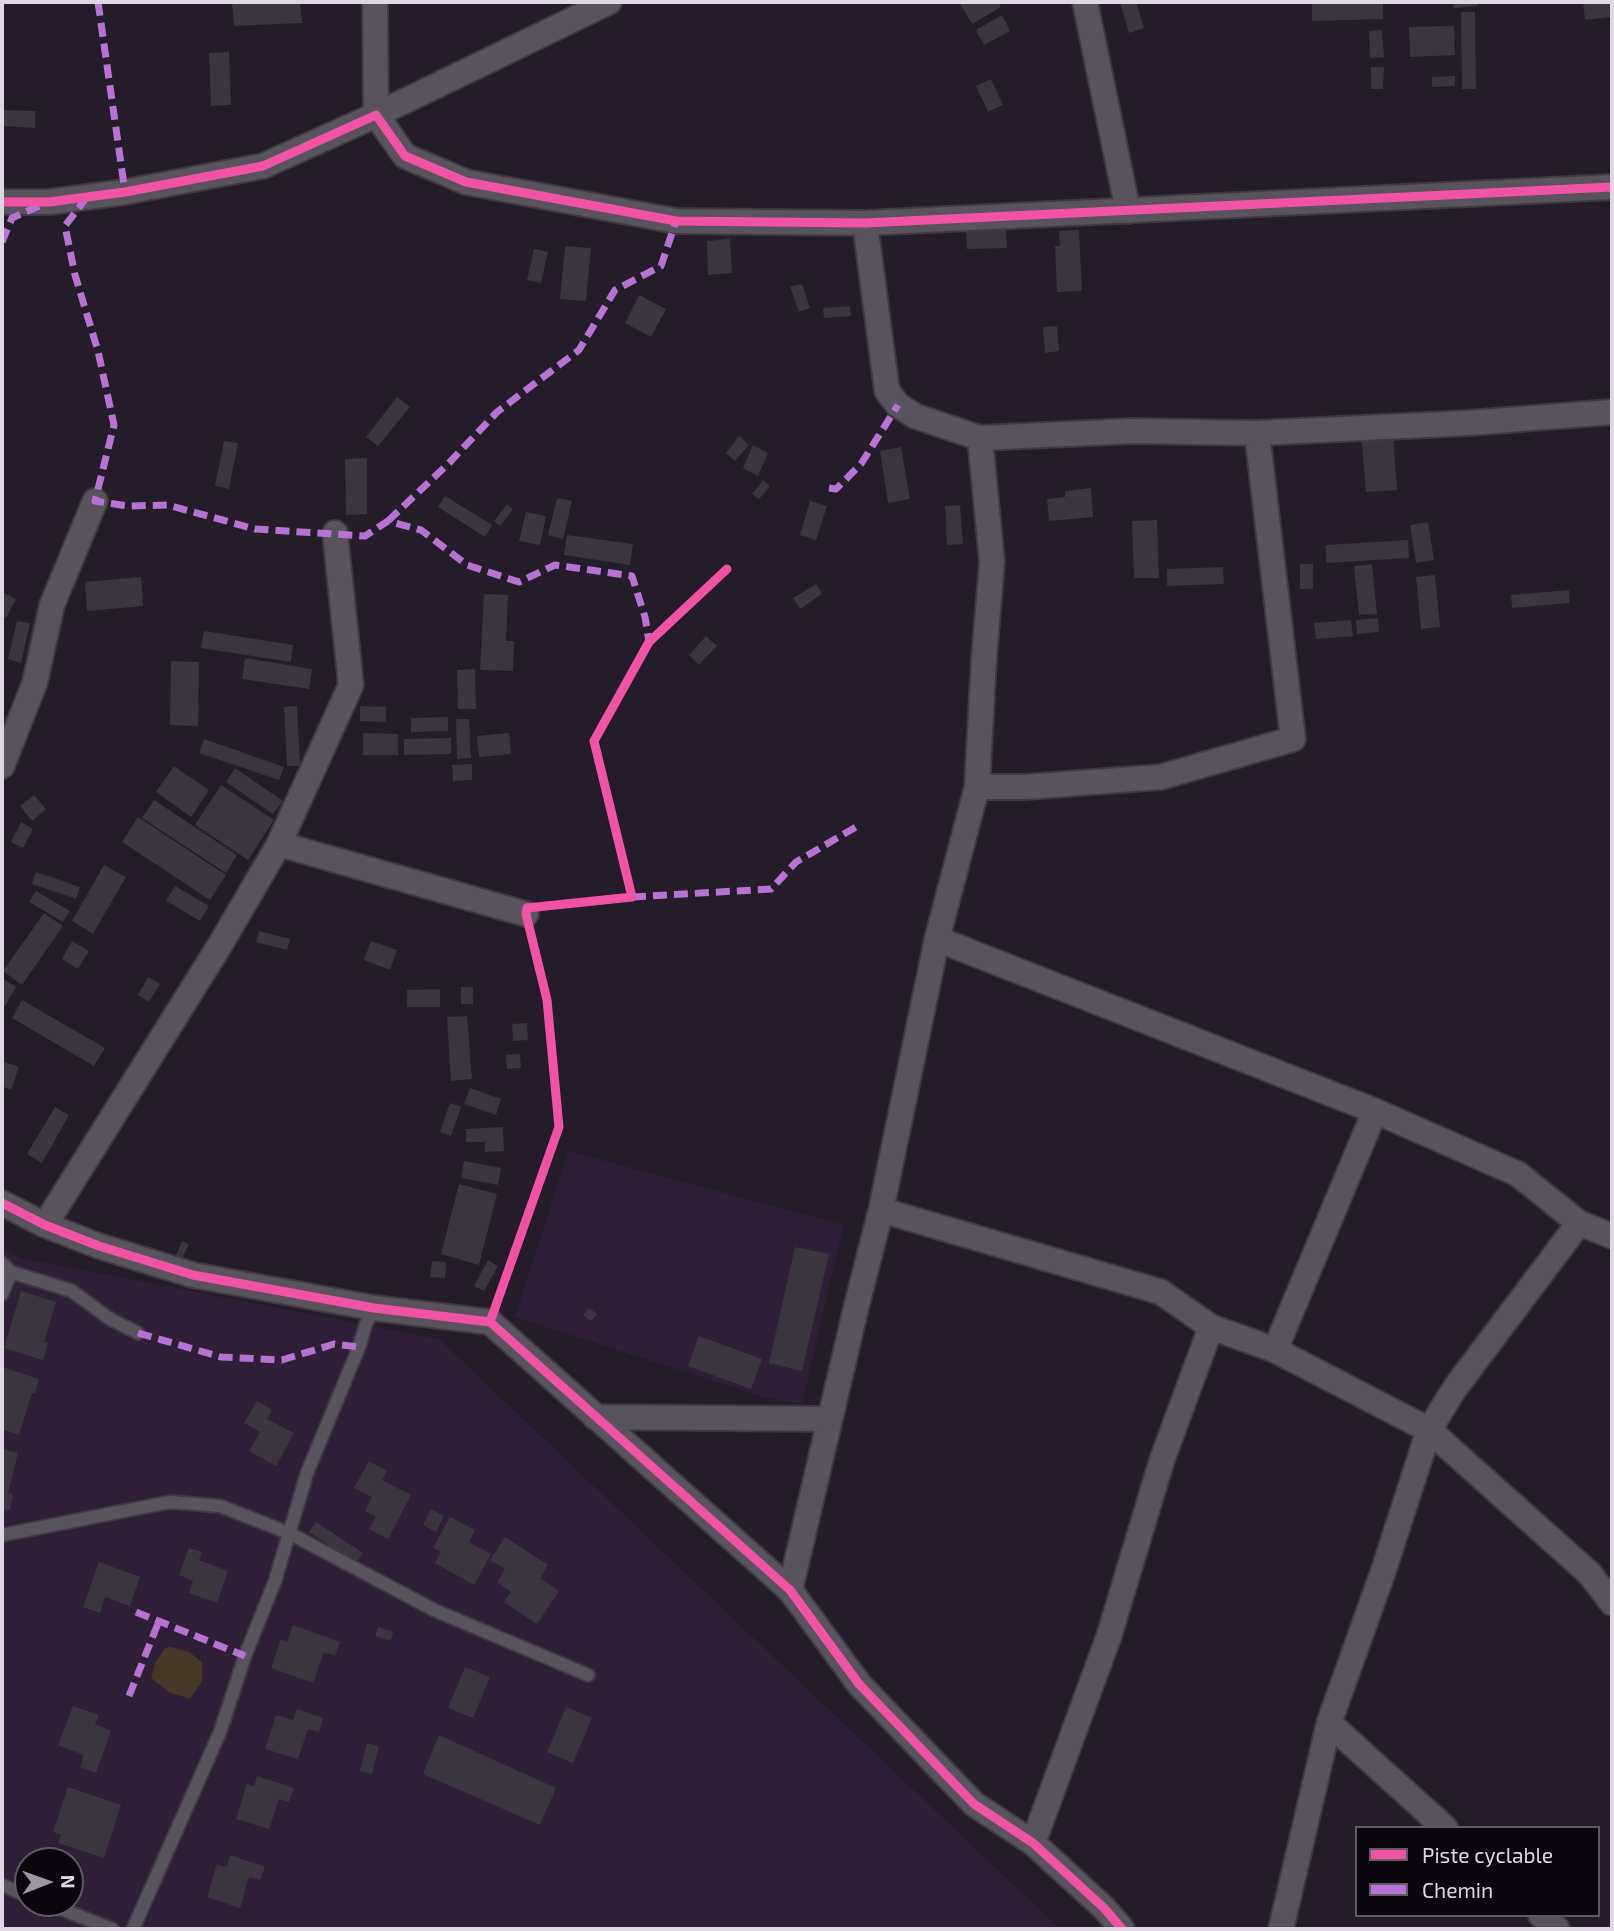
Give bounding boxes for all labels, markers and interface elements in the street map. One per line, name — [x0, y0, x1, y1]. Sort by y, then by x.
legend — [1355, 1826, 1600, 1917]
text: Piste cyclable — [1422, 1842, 1553, 1867]
north arrow — [14, 1847, 84, 1917]
text: N — [57, 1875, 80, 1889]
text: Chemin — [1422, 1877, 1493, 1902]

